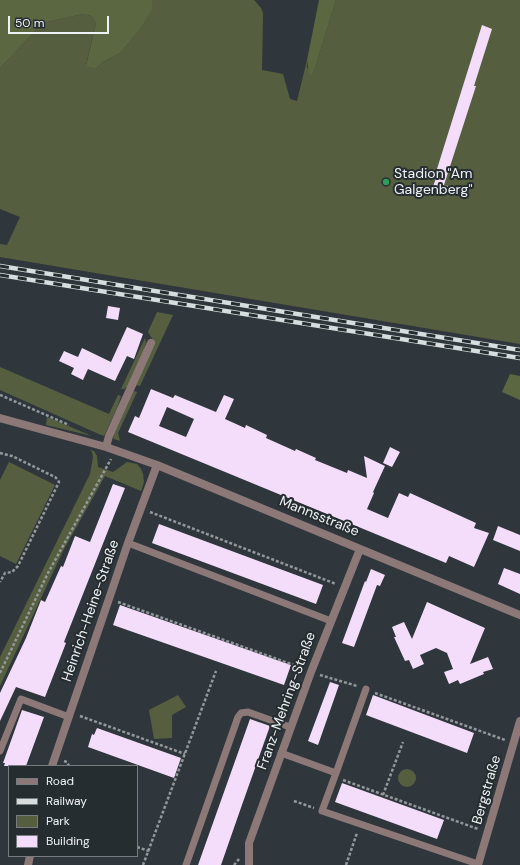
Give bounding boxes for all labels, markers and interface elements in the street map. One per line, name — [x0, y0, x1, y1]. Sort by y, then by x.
scale bar — [10, 8, 111, 34]
text: 50 m — [15, 15, 44, 31]
place label: Stadion "Am Galgenberg" — [394, 166, 472, 198]
marker: Stadion "Am Galgenberg" — [381, 177, 391, 187]
street label: Mannsstraße — [277, 493, 361, 541]
street label: Heinrich-Heine-Straße — [59, 538, 123, 684]
street label: Franz-Mehring-Straße — [254, 630, 320, 772]
street label: Bergstraße — [469, 753, 505, 827]
legend — [8, 765, 138, 857]
text: Road — [46, 773, 74, 789]
text: Railway — [46, 793, 87, 809]
text: Park — [46, 813, 70, 829]
text: Building — [46, 833, 90, 849]

